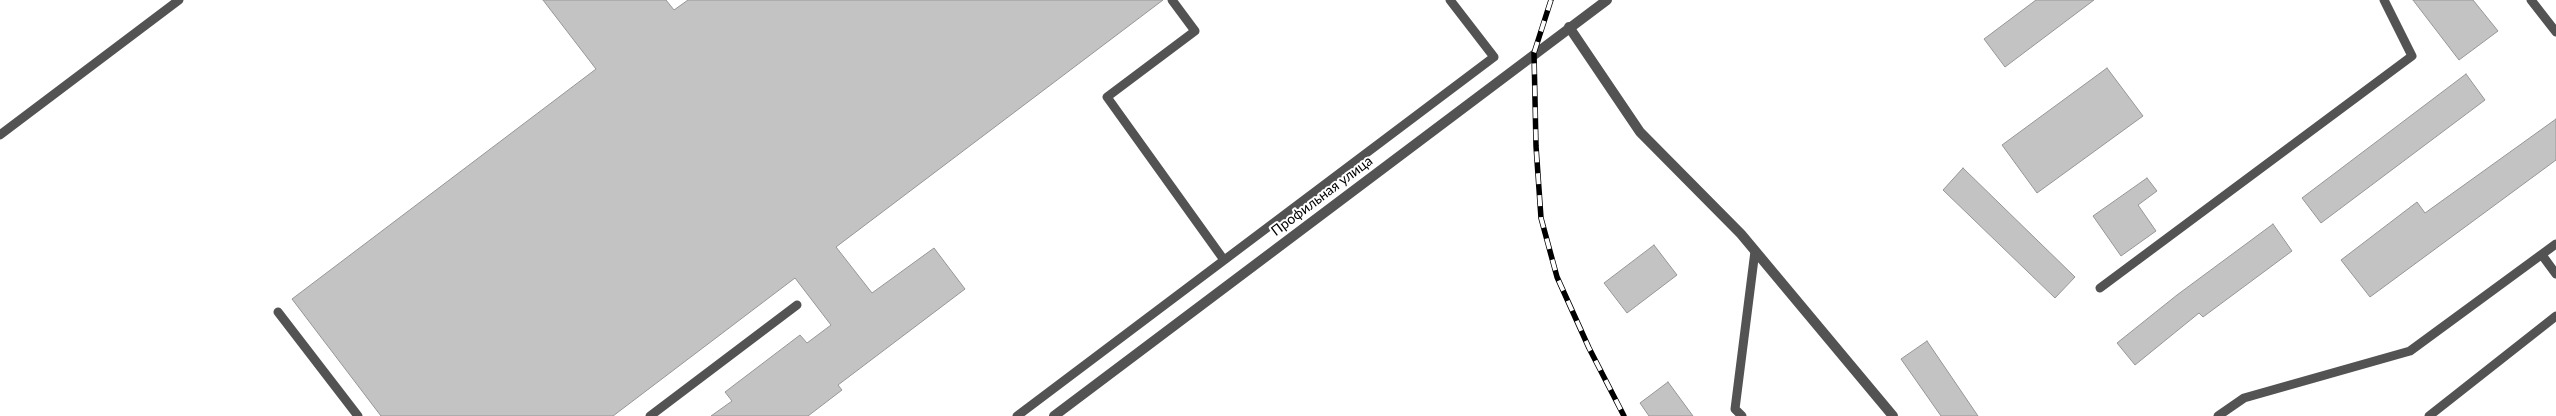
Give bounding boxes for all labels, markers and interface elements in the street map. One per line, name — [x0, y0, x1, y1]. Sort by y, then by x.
street label: Профильная улица — [1268, 152, 1376, 240]

